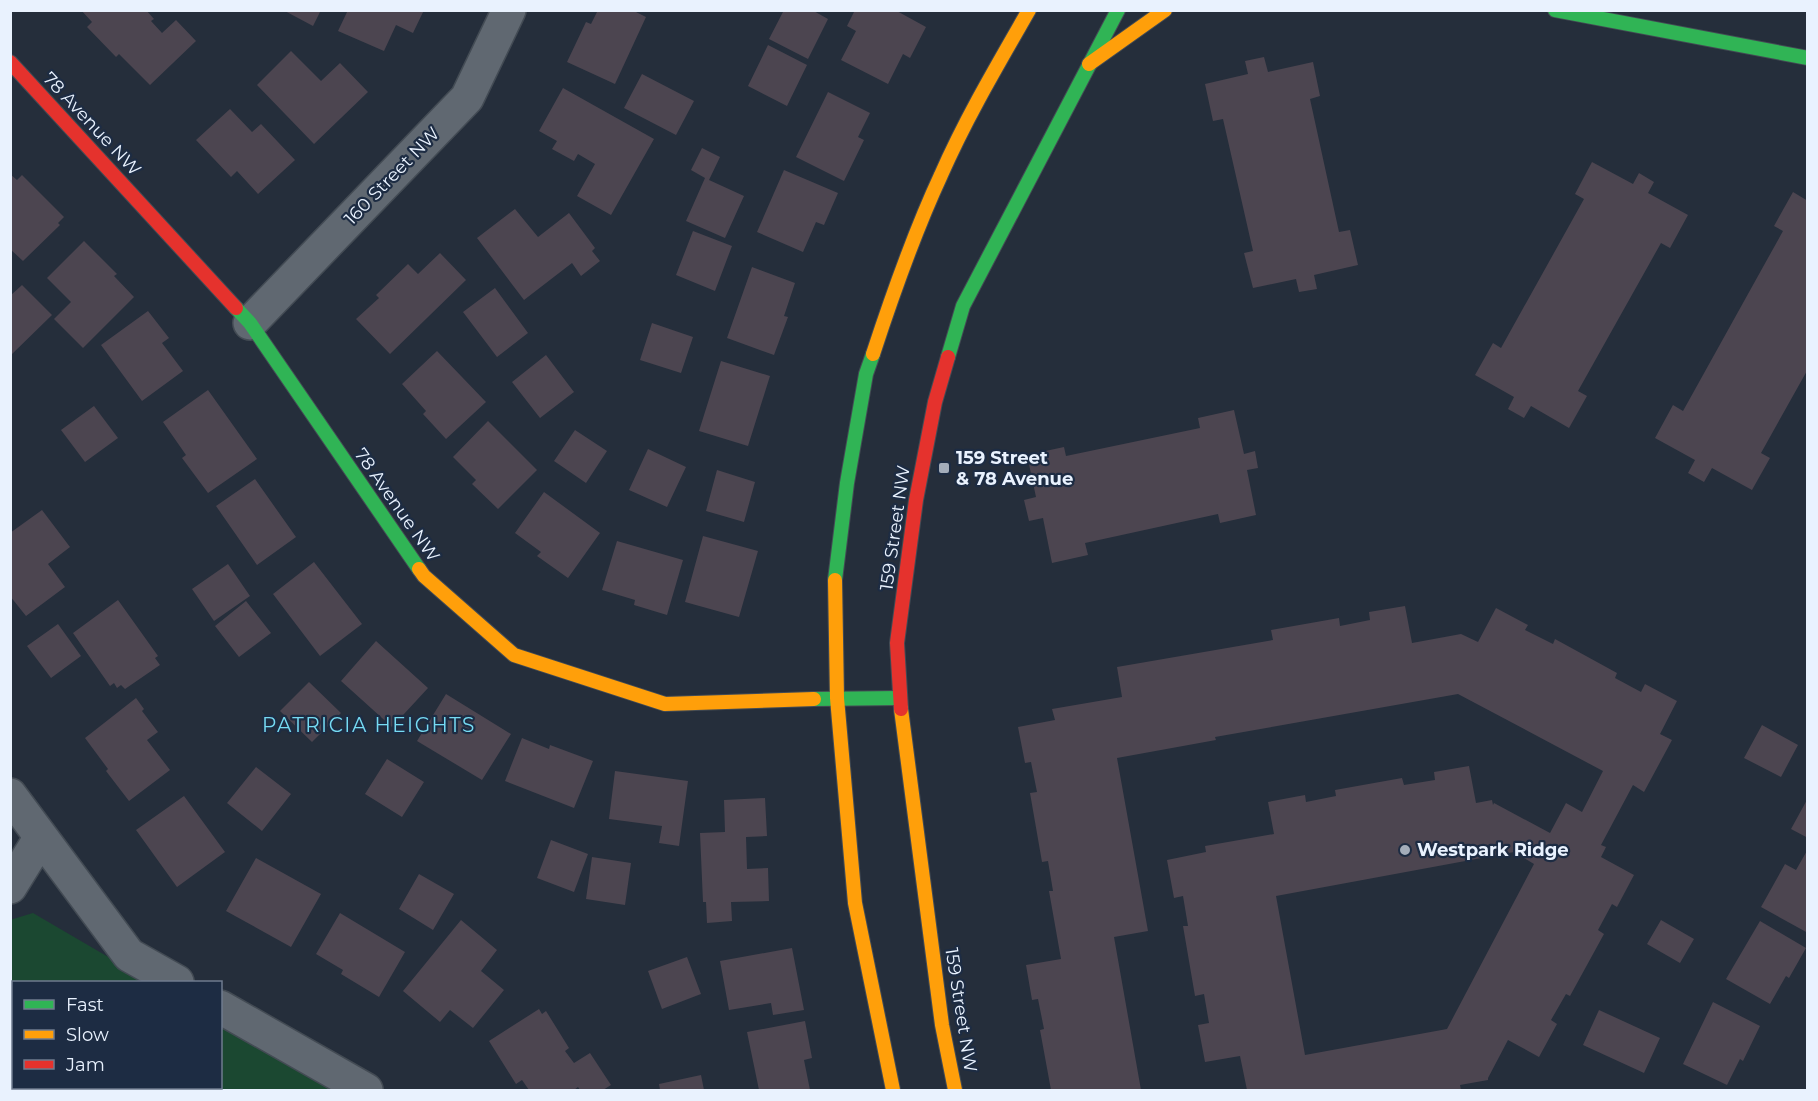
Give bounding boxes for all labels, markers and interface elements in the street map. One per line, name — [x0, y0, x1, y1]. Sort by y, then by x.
street label: 78 Avenue NW — [38, 68, 146, 180]
street label: 160 Street NW — [340, 122, 444, 230]
street label: 78 Avenue NW — [350, 444, 444, 566]
place label: 159 Street & 78 Avenue — [956, 447, 1073, 490]
marker: 159 Street & 78 Avenue — [937, 461, 951, 475]
street label: 159 Street NW — [875, 464, 915, 592]
district label: PATRICIA HEIGHTS — [262, 713, 476, 737]
place label: Westpark Ridge — [1417, 839, 1569, 861]
marker: Westpark Ridge — [1398, 843, 1412, 857]
street label: 159 Street NW — [940, 946, 982, 1074]
legend — [12, 981, 222, 1089]
text: Fast — [66, 994, 104, 1016]
text: Slow — [66, 1024, 109, 1046]
text: Jam — [65, 1054, 105, 1076]

